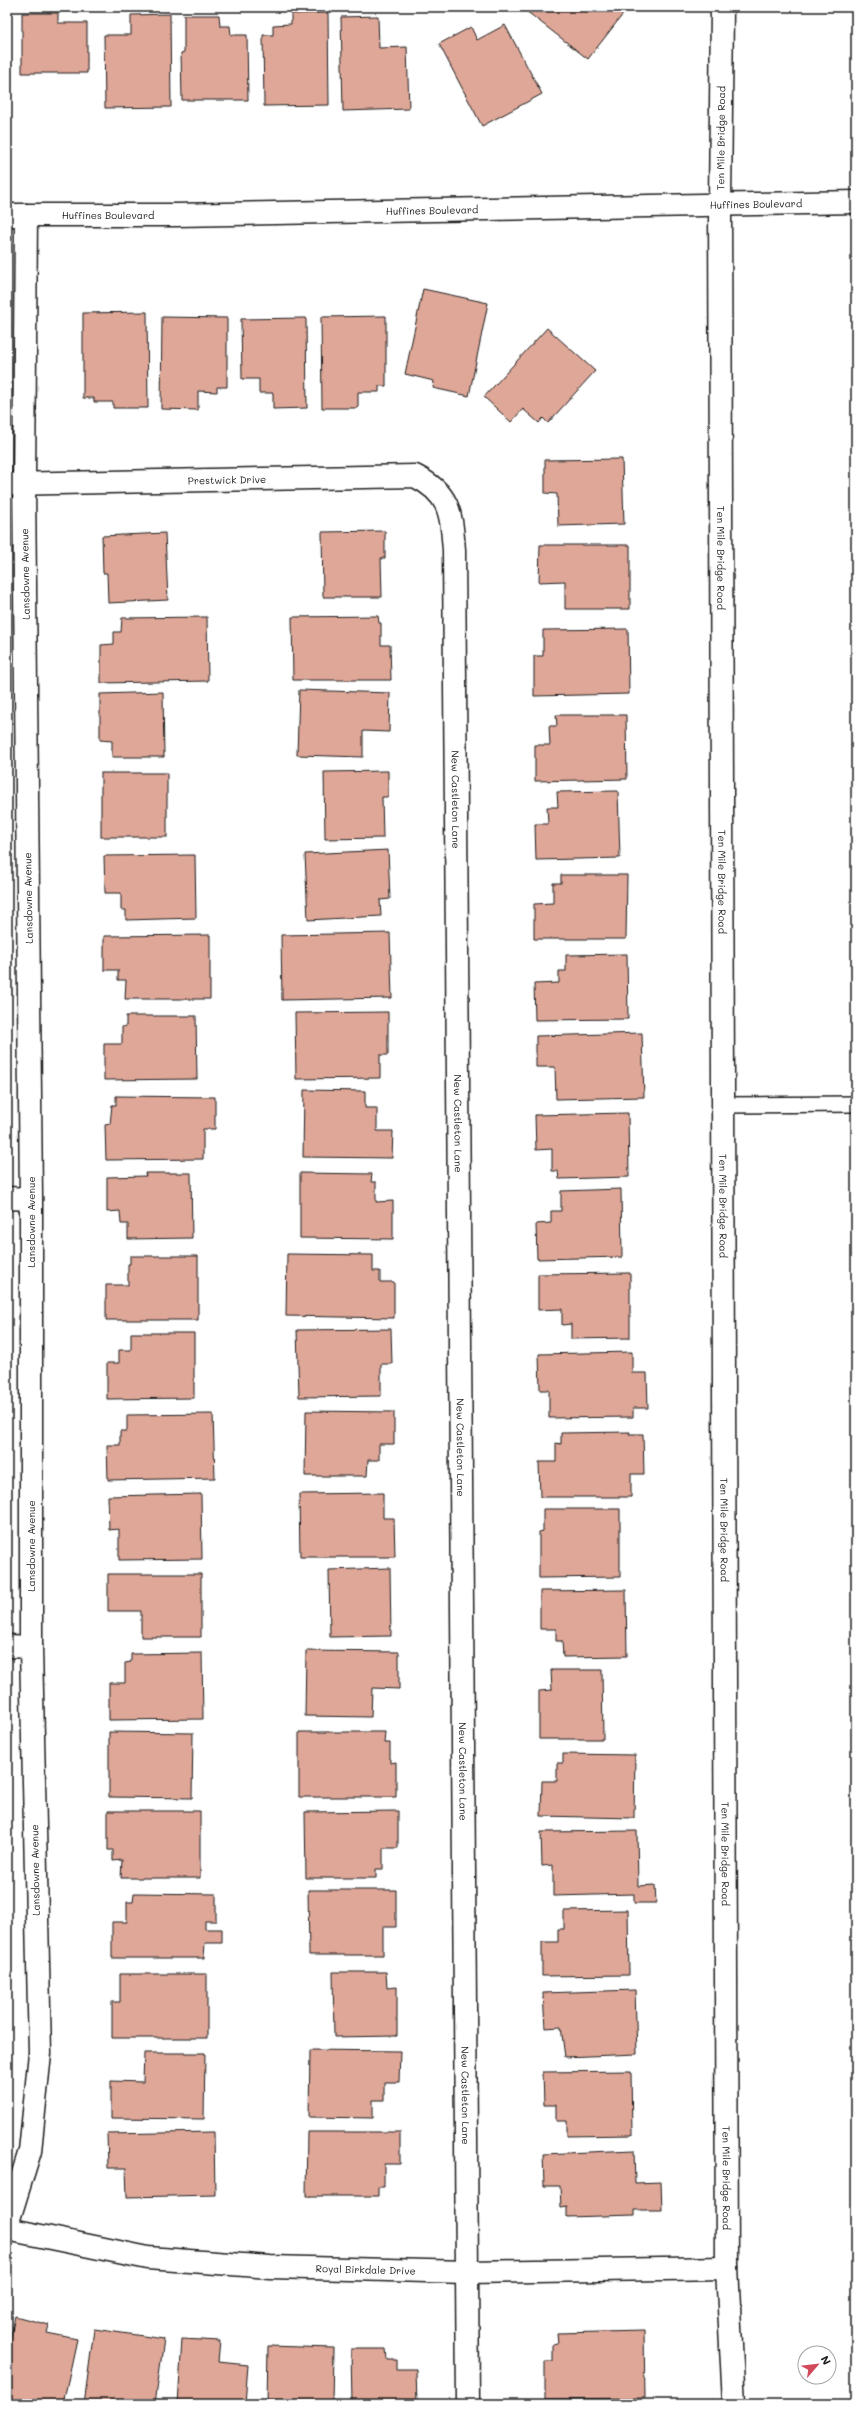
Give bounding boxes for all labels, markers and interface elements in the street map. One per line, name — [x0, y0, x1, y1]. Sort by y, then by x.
street label: Ten Mile Bridge Road — [713, 86, 728, 190]
street label: Huffines Boulevard — [709, 196, 802, 212]
street label: Huffines Boulevard — [386, 202, 478, 218]
street label: Huffines Boulevard — [62, 208, 154, 222]
street label: Prestwick Drive — [188, 472, 266, 487]
street label: Ten Mile Bridge Road — [714, 506, 728, 610]
street label: Lansdowne Avenue — [17, 528, 33, 620]
street label: New Castleton Lane — [449, 750, 463, 849]
street label: Ten Mile Bridge Road — [715, 830, 729, 934]
street label: Lansdowne Avenue — [20, 852, 36, 944]
street label: New Castleton Lane — [451, 1074, 466, 1173]
street label: Ten Mile Bridge Road — [716, 1154, 731, 1258]
street label: Lansdowne Avenue — [24, 1176, 38, 1268]
street label: New Castleton Lane — [453, 1398, 468, 1497]
street label: Ten Mile Bridge Road — [717, 1478, 732, 1582]
street label: Lansdowne Avenue — [24, 1500, 38, 1592]
street label: New Castleton Lane — [456, 1722, 471, 1821]
street label: Ten Mile Bridge Road — [718, 1802, 733, 1906]
street label: Lansdowne Avenue — [27, 1824, 43, 1916]
street label: New Castleton Lane — [458, 2046, 473, 2145]
street label: Ten Mile Bridge Road — [720, 2126, 734, 2230]
street label: Royal Birkdale Drive — [315, 2261, 416, 2278]
north arrow — [797, 2345, 837, 2385]
text: N — [818, 2353, 835, 2367]

